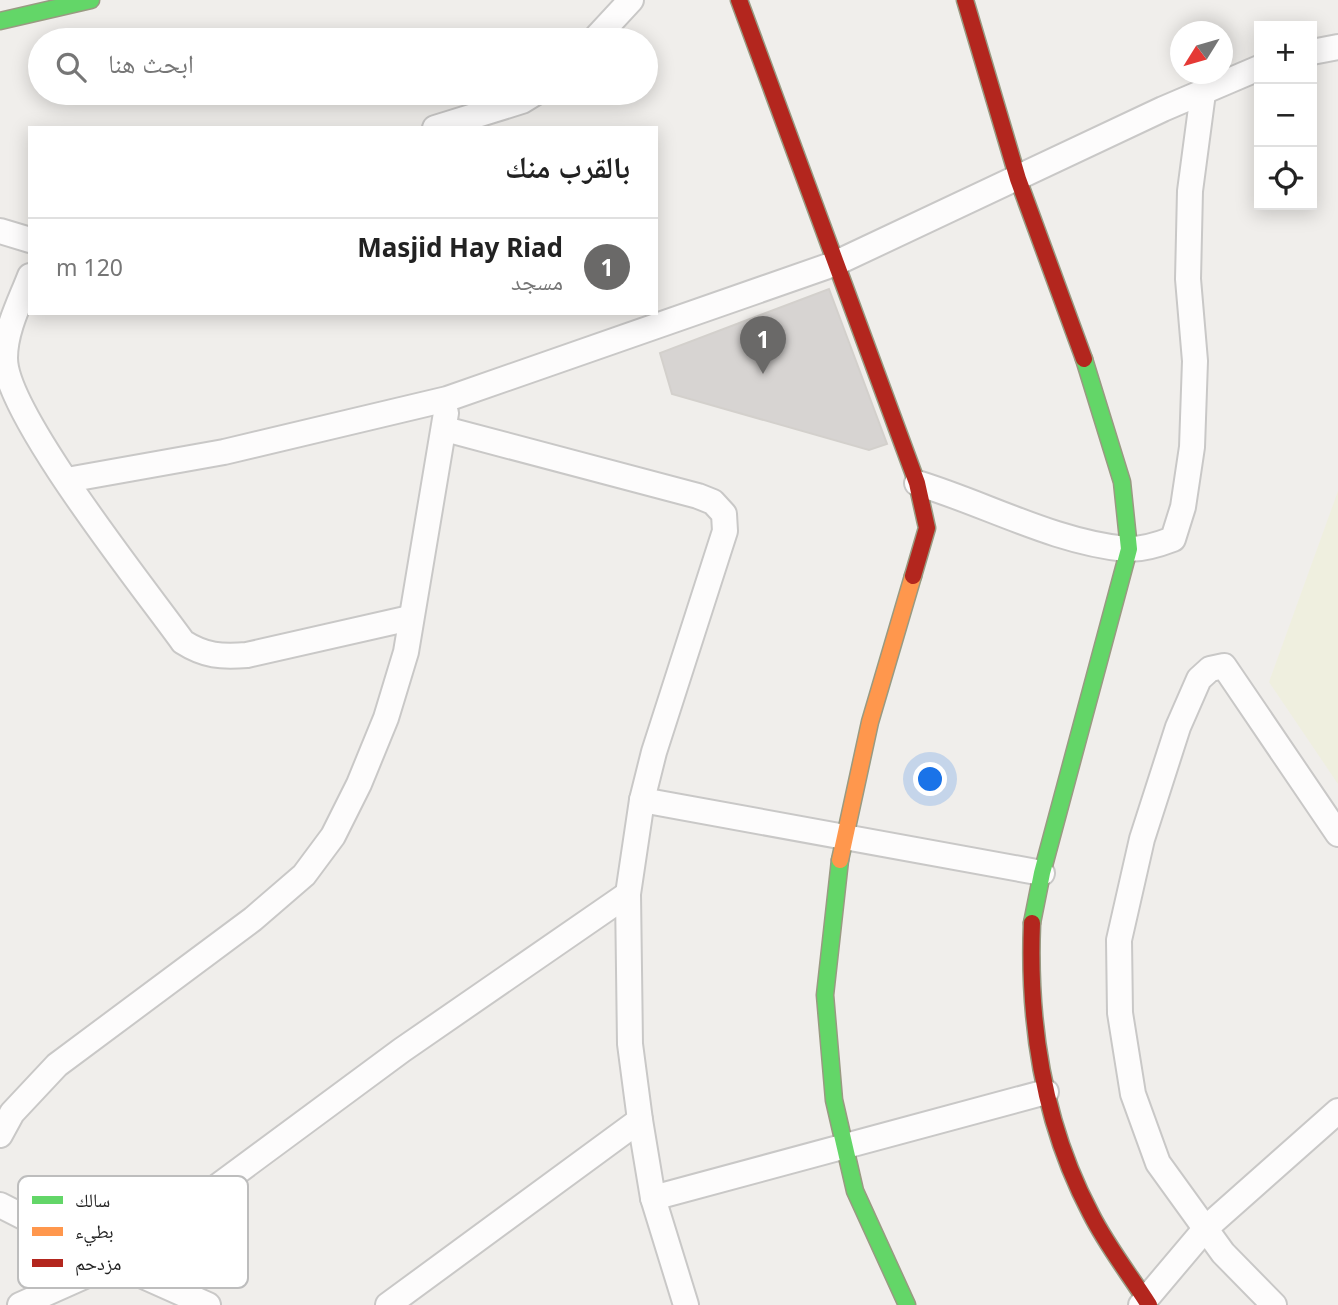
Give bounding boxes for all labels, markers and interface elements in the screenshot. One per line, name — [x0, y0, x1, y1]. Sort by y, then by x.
north arrow — [1170, 21, 1233, 84]
map controls — [1254, 21, 1317, 210]
button: + — [1254, 21, 1317, 84]
search box — [28, 28, 658, 105]
text: ابحث هنا — [108, 45, 194, 81]
icon: search — [52, 48, 90, 86]
button: − — [1254, 84, 1317, 147]
text: بالقرب منك — [505, 146, 630, 187]
button: locate — [1254, 147, 1317, 210]
text: Masjid Hay Riad — [357, 229, 563, 265]
text: 120 m — [56, 251, 123, 283]
text: 1 — [600, 251, 614, 283]
text: مسجد — [511, 265, 563, 297]
pin: 1 — [740, 316, 786, 374]
your location — [913, 762, 947, 796]
legend — [18, 1176, 248, 1288]
text: سالك — [75, 1187, 110, 1213]
text: بطيء — [75, 1218, 114, 1247]
text: مزدحم — [75, 1250, 121, 1276]

